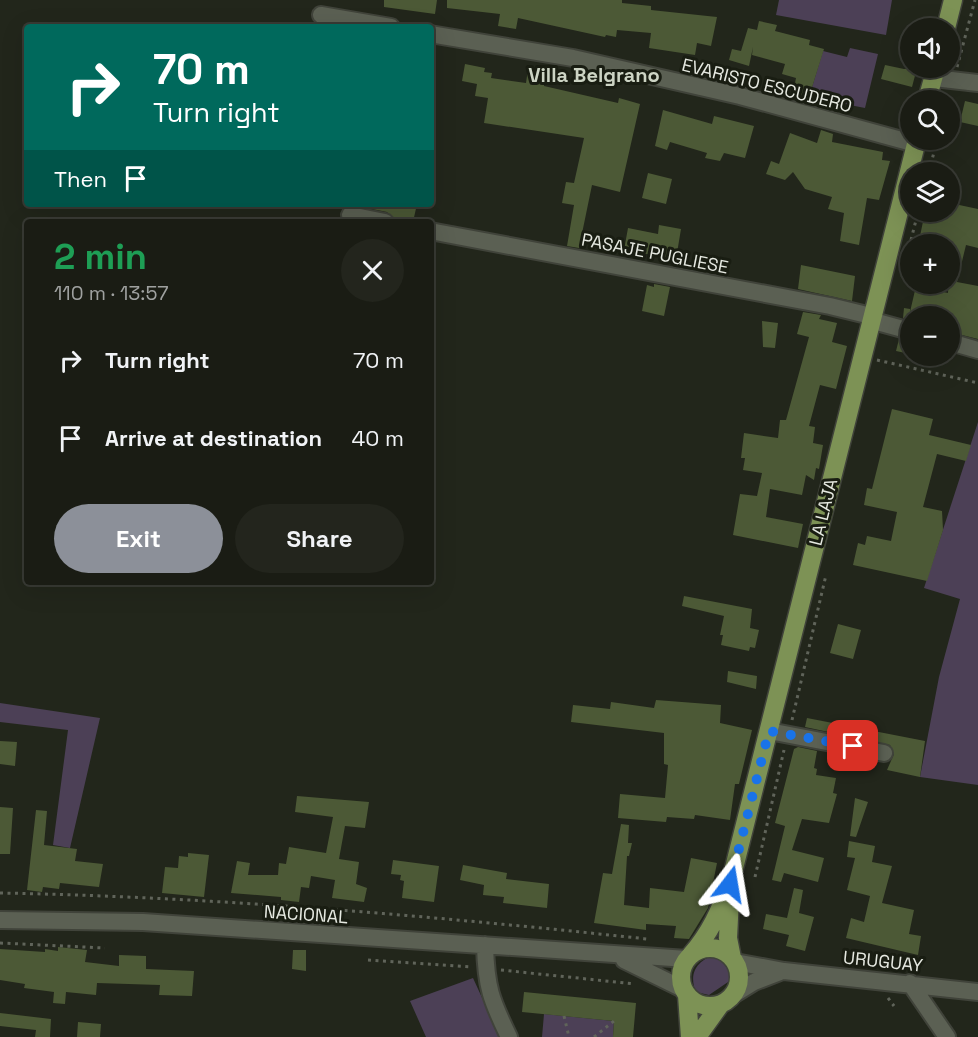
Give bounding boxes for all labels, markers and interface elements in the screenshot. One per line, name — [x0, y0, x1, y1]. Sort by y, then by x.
map controls — [900, 18, 960, 366]
button: sound — [900, 18, 960, 78]
text: 70 m — [153, 43, 250, 96]
icon: right — [54, 48, 132, 126]
street label: EVARISTO ESCUDERO — [679, 53, 855, 117]
district label: Villa Belgrano — [528, 62, 660, 88]
button: search — [900, 90, 960, 150]
text: Turn right — [153, 95, 280, 130]
icon: arrive — [119, 162, 152, 195]
button: layers — [900, 162, 960, 222]
text: Then — [54, 165, 107, 193]
street label: PASAJE PUGLIESE — [580, 227, 730, 279]
text: 2 min — [54, 234, 147, 280]
button: + — [900, 234, 960, 294]
button: close — [341, 239, 404, 302]
text: 110 m · 13:57 — [54, 280, 168, 306]
button: − — [900, 306, 960, 366]
icon: right — [54, 344, 87, 377]
text: Turn right — [105, 346, 210, 374]
text: 70 m — [353, 346, 404, 374]
icon: arrive — [54, 422, 87, 455]
text: Arrive at destination — [105, 424, 322, 452]
text: 40 m — [352, 424, 404, 452]
street label: LA LAJA — [804, 476, 842, 548]
button: Exit — [54, 504, 223, 573]
button: Share — [235, 504, 404, 573]
pin — [827, 720, 878, 771]
icon: arrive — [836, 729, 869, 762]
position arrow — [698, 852, 762, 916]
street label: NACIONAL — [263, 900, 349, 928]
street label: URUGUAY — [842, 945, 924, 977]

